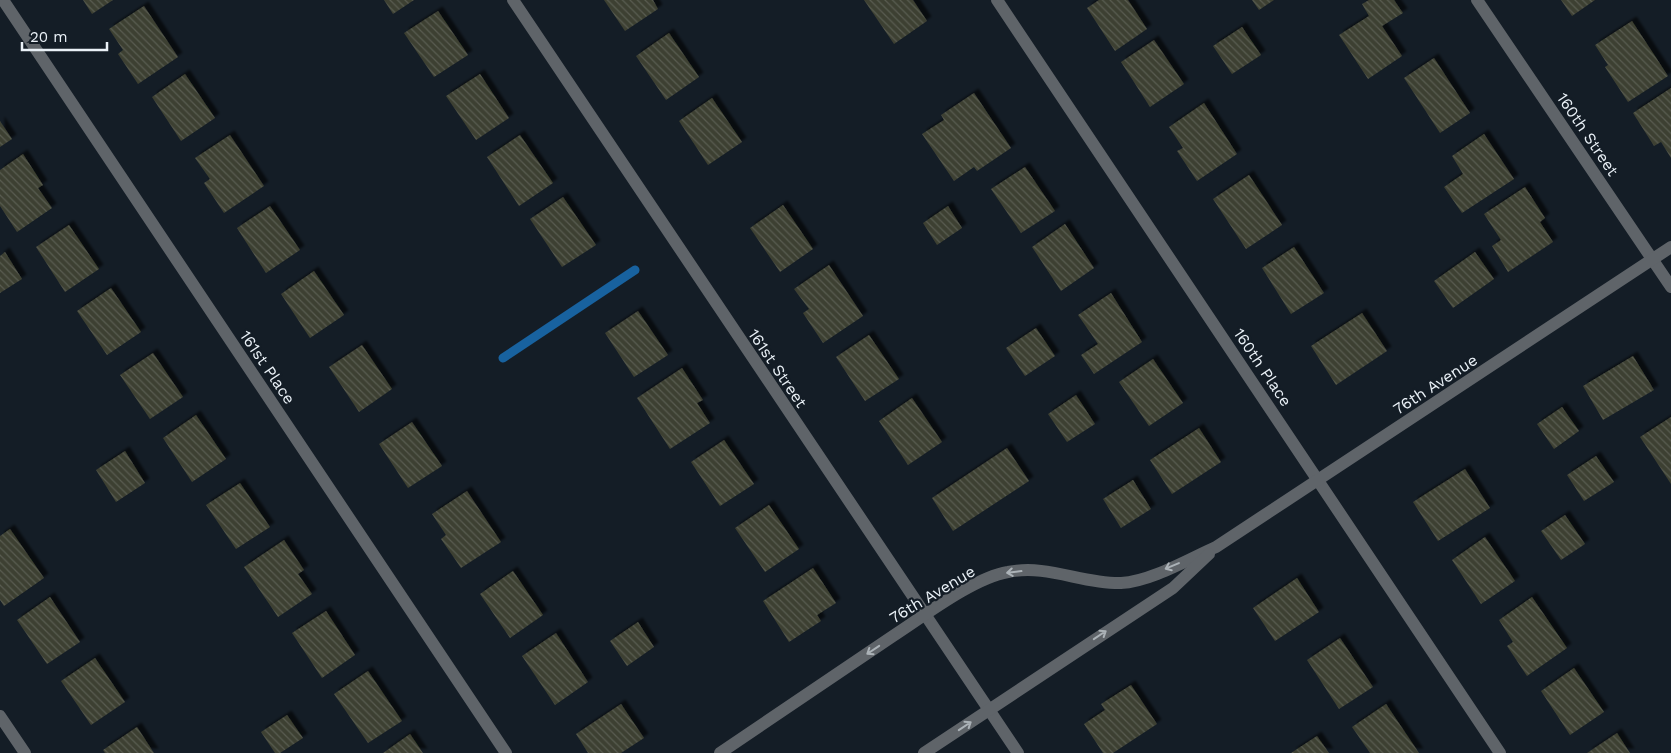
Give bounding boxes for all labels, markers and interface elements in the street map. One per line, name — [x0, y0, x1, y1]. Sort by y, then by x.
scale bar — [22, 20, 108, 52]
text: 20 m — [30, 28, 68, 46]
street label: 160th Street — [1553, 89, 1623, 180]
street label: 161st Street — [744, 325, 811, 412]
street label: 160th Place — [1230, 325, 1296, 410]
street label: 161st Place — [236, 327, 299, 408]
street label: 76th Avenue — [1390, 350, 1481, 419]
street label: 76th Avenue — [886, 561, 978, 627]
one-way arrow — [1165, 562, 1180, 572]
one-way arrow — [1006, 567, 1022, 577]
one-way arrow — [1093, 630, 1107, 641]
one-way arrow — [866, 645, 880, 655]
one-way arrow — [958, 721, 972, 731]

